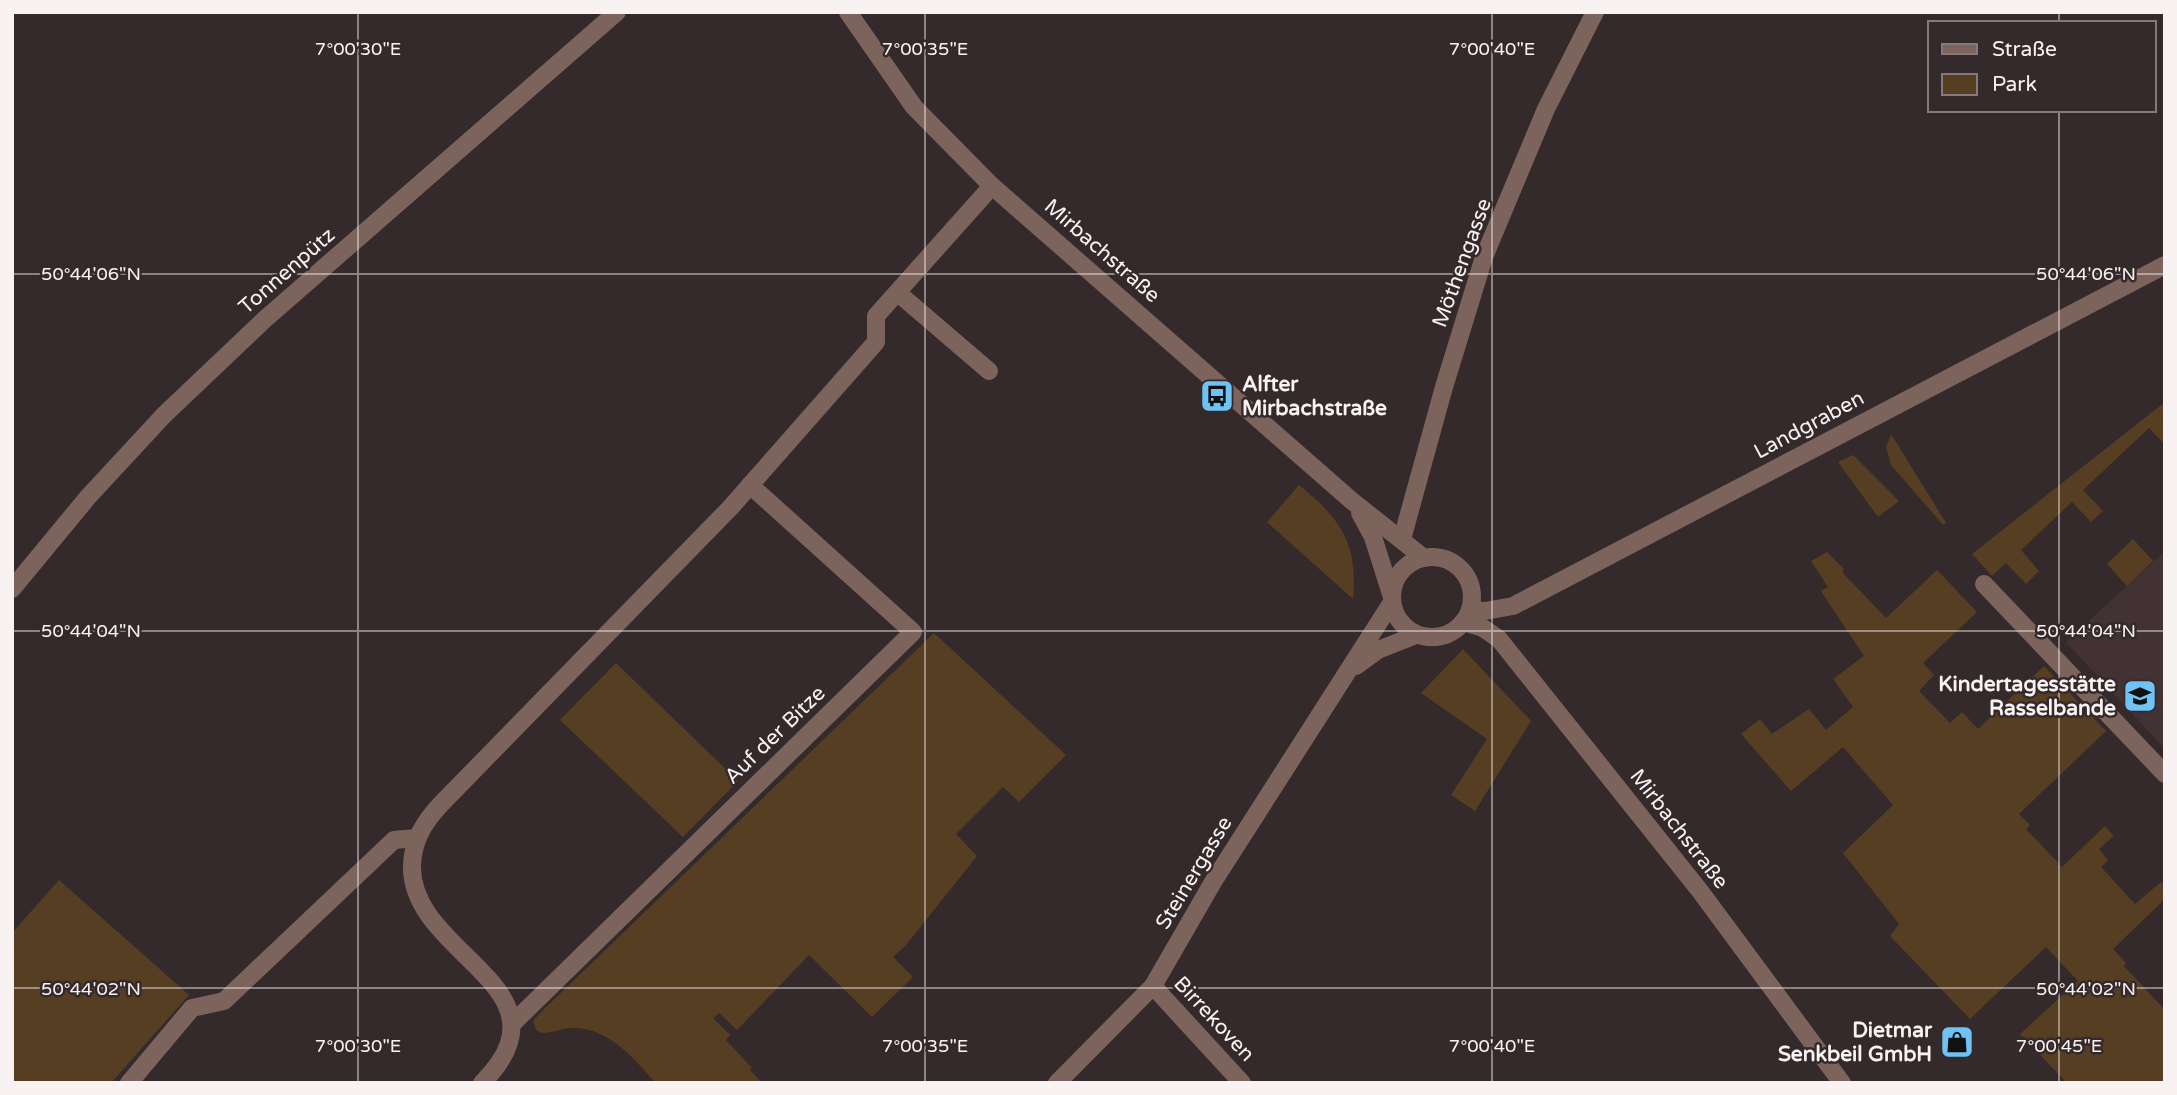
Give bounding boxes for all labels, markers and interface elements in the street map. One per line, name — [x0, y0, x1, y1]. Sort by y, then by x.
legend — [1928, 21, 2156, 112]
text: Straße — [1992, 37, 2057, 62]
text: 7°00'30"E — [315, 38, 401, 60]
text: 7°00'35"E — [882, 38, 968, 60]
text: 7°00'40"E — [1449, 38, 1535, 60]
text: Park — [1992, 72, 2037, 97]
street label: Mirbachstraße — [1039, 194, 1165, 308]
street label: Möthengasse — [1427, 195, 1497, 331]
street label: Tonnenpütz — [234, 223, 340, 319]
text: 50°44'06"N — [41, 263, 141, 285]
text: 50°44'06"N — [2036, 263, 2136, 285]
place label: Alfter Mirbachstraße — [1242, 372, 1387, 421]
bus stop icon: Alfter Mirbachstraße — [1198, 377, 1236, 415]
street label: Landgraben — [1750, 386, 1868, 464]
text: 50°44'04"N — [41, 620, 141, 642]
text: 50°44'04"N — [2036, 620, 2136, 642]
place label: Kindertagesstätte Rasselbande — [1938, 672, 2116, 721]
school or university icon: Kindertagesstätte Rasselbande — [2121, 677, 2159, 715]
street label: Auf der Bitze — [719, 681, 831, 789]
street label: Mirbachstraße — [1625, 764, 1734, 894]
street label: Steinergasse — [1151, 812, 1237, 934]
street label: Birrekoven — [1168, 971, 1260, 1067]
text: 50°44'02"N — [41, 978, 141, 1000]
text: 50°44'02"N — [2036, 978, 2136, 1000]
place label: Dietmar Senkbeil GmbH — [1778, 1018, 1933, 1067]
shop icon: Dietmar Senkbeil GmbH — [1938, 1023, 1976, 1061]
text: 7°00'30"E — [315, 1035, 401, 1057]
text: 7°00'35"E — [882, 1035, 968, 1057]
text: 7°00'40"E — [1449, 1035, 1535, 1057]
text: 7°00'45"E — [2016, 1035, 2102, 1057]

